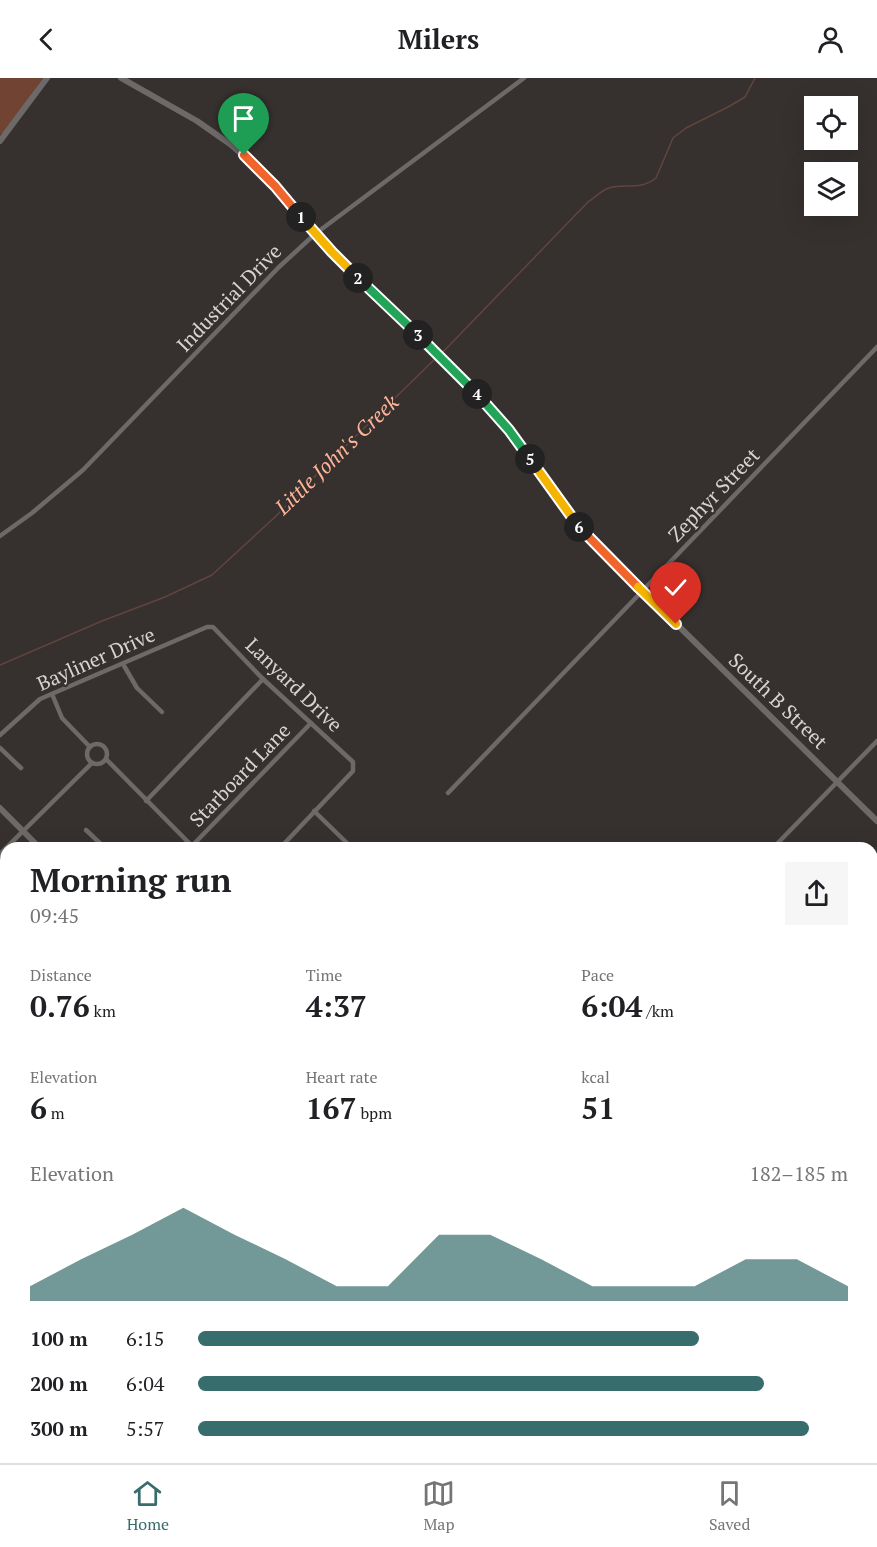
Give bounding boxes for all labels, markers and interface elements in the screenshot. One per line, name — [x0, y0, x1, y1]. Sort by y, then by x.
text: Milers — [398, 21, 479, 57]
icon: back — [30, 23, 63, 56]
icon: person — [814, 23, 847, 56]
pin — [218, 93, 269, 155]
map controls — [804, 96, 858, 216]
button: locate — [804, 96, 858, 150]
icon: arrive — [227, 102, 260, 135]
button: layers — [804, 162, 858, 216]
pin: 1 — [286, 202, 316, 232]
text: 1 — [296, 206, 306, 228]
street label: Industrial Drive — [170, 238, 287, 357]
pin: 2 — [343, 263, 373, 293]
text: 2 — [353, 267, 363, 289]
pin: 3 — [403, 320, 433, 350]
text: 3 — [413, 324, 423, 346]
pin: 4 — [462, 379, 492, 409]
text: 4 — [472, 383, 482, 405]
water label: Little John's Creek — [268, 388, 405, 521]
street label: Zephyr Street — [662, 441, 766, 547]
pin: 5 — [515, 444, 545, 474]
text: 5 — [525, 448, 535, 470]
pin: 6 — [564, 512, 594, 542]
text: 6 — [574, 516, 584, 538]
pin — [650, 562, 701, 624]
icon: check — [659, 571, 692, 604]
street label: Bayliner Drive — [32, 620, 159, 697]
street label: Lanyard Drive — [240, 632, 349, 738]
street label: South B Street — [723, 647, 834, 755]
street label: Starboard Lane — [183, 717, 296, 832]
text: Morning run — [30, 858, 232, 901]
button: share — [785, 862, 848, 925]
text: 09:45 — [30, 902, 79, 929]
text: Distance — [30, 964, 92, 986]
text: Time — [306, 964, 342, 986]
text: Pace — [581, 964, 614, 986]
text: 0.76 — [30, 986, 90, 1026]
text: 4:37 — [306, 986, 367, 1026]
text: 6:04 — [581, 986, 642, 1026]
text: km — [90, 1000, 116, 1022]
text: /km — [642, 1000, 674, 1022]
text: Elevation — [30, 1066, 97, 1088]
text: Heart rate — [306, 1066, 378, 1088]
text: kcal — [581, 1066, 610, 1088]
text: 6 — [30, 1088, 47, 1128]
text: 167 — [306, 1088, 357, 1128]
text: 51 — [581, 1088, 615, 1128]
text: m — [47, 1102, 65, 1124]
text: bpm — [357, 1102, 392, 1124]
text: Elevation — [30, 1160, 114, 1187]
text: 182–185 m — [749, 1160, 848, 1187]
text: 100 m — [30, 1325, 88, 1352]
text: 6:15 — [126, 1325, 165, 1352]
text: 200 m — [30, 1370, 88, 1397]
text: 6:04 — [126, 1370, 165, 1397]
text: 300 m — [30, 1415, 88, 1442]
text: 5:57 — [126, 1415, 165, 1442]
tab: Home — [127, 1477, 169, 1535]
tab: Map — [422, 1477, 455, 1535]
tab: Saved — [709, 1477, 750, 1535]

